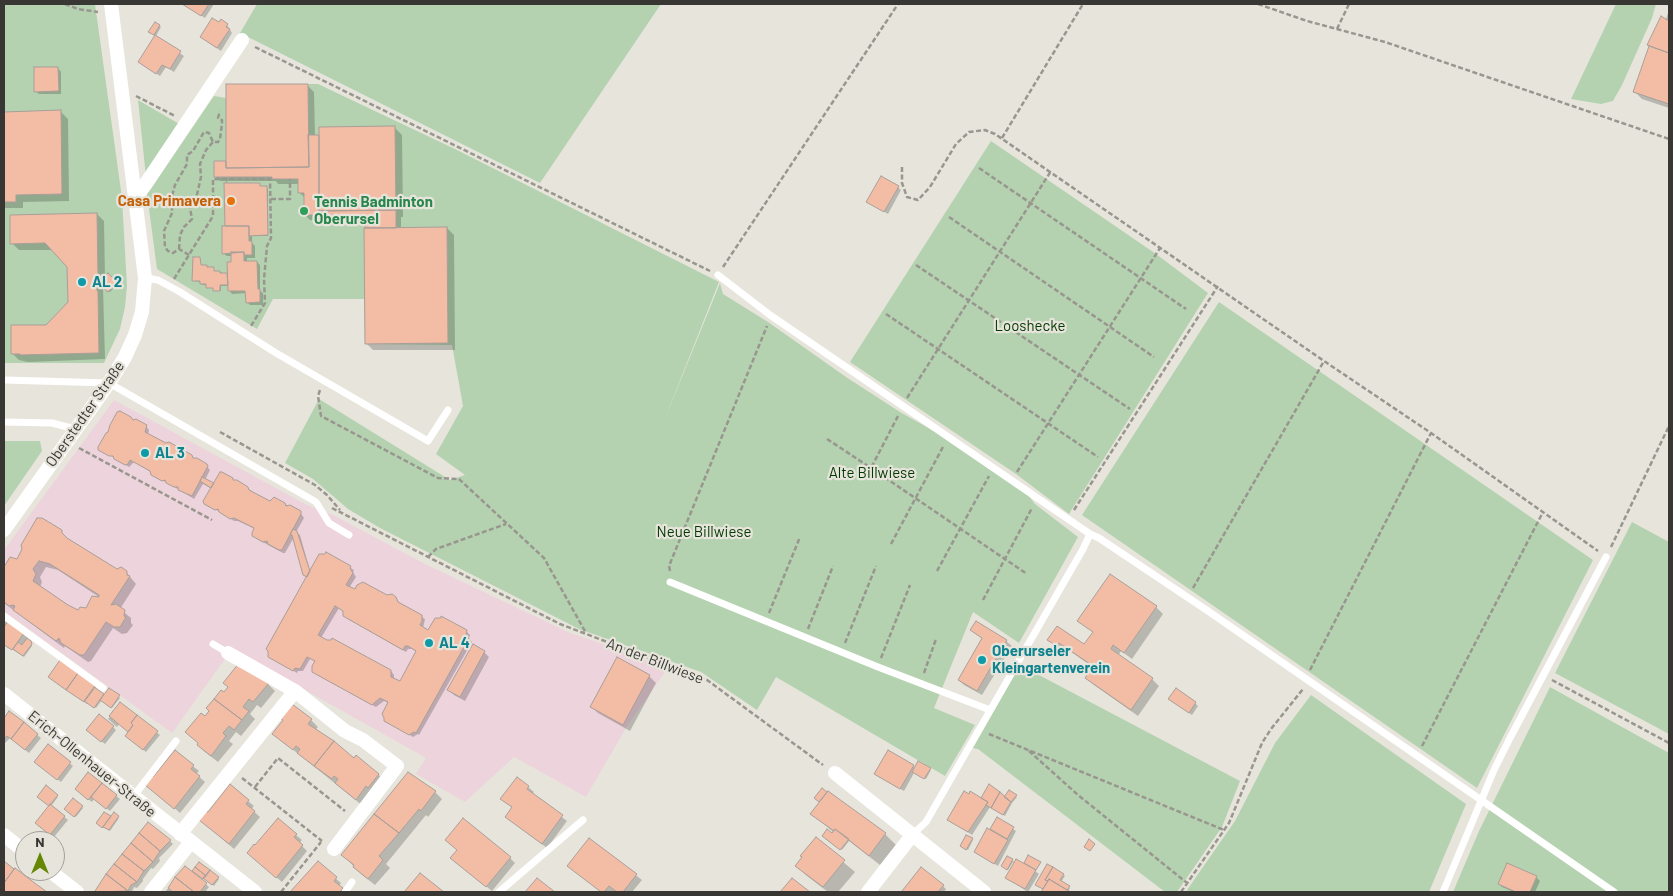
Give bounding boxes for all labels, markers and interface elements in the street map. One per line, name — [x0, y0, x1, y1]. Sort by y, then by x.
place label: Casa Primavera — [118, 192, 221, 210]
place label: Tennis Badminton Oberursel — [314, 193, 433, 228]
marker: Casa Primavera — [225, 195, 237, 207]
marker: Tennis Badminton Oberursel — [298, 205, 310, 217]
place label: AL 2 — [92, 273, 122, 291]
marker: AL 2 — [76, 276, 88, 288]
park label: Looshecke — [994, 317, 1066, 335]
street label: Oberstedter Straße — [42, 358, 128, 470]
place label: AL 3 — [155, 444, 185, 462]
marker: AL 3 — [139, 447, 151, 459]
park label: Alte Billwiese — [829, 464, 915, 482]
park label: Neue Billwiese — [656, 523, 752, 541]
place label: AL 4 — [439, 634, 470, 652]
street label: An der Billwiese — [604, 634, 706, 688]
marker: AL 4 — [423, 637, 435, 649]
place label: Oberurseler Kleingartenverein — [992, 642, 1110, 677]
marker: Oberurseler Kleingartenverein — [976, 654, 988, 666]
street label: Erich-Ollenhauer-Straße — [25, 707, 159, 821]
north arrow — [15, 831, 65, 881]
text: N — [35, 833, 45, 850]

